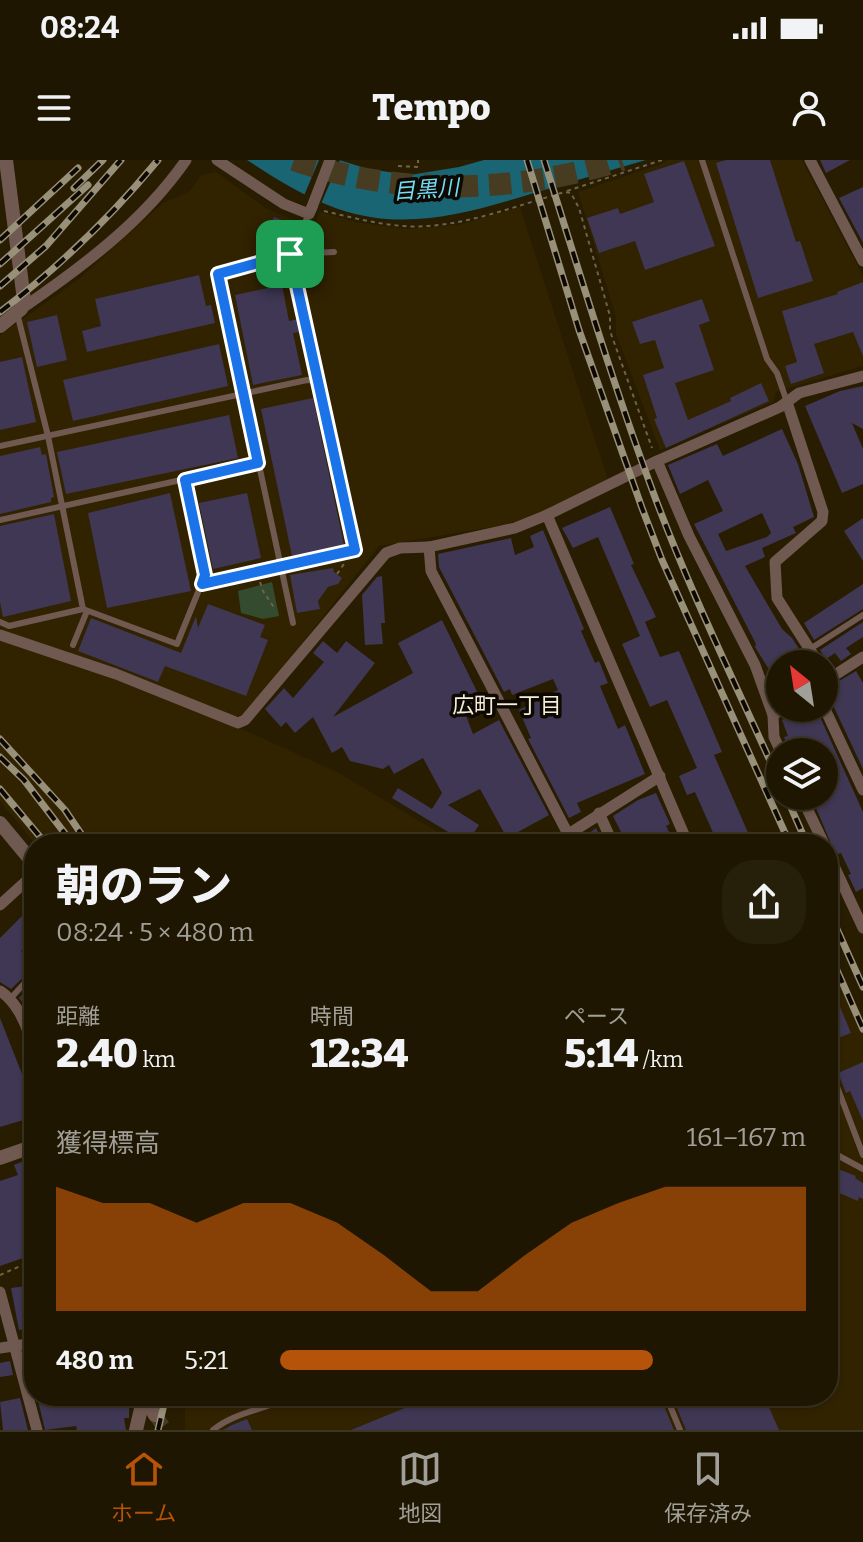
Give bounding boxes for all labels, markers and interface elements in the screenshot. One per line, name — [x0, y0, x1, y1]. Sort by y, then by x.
text: 08:24 — [40, 10, 119, 46]
icon: menu — [32, 86, 76, 130]
text: Tempo — [372, 86, 491, 130]
icon: person — [787, 86, 831, 130]
water label: 目黒川 — [392, 174, 462, 205]
pin — [256, 220, 324, 288]
icon: arrive — [268, 232, 312, 276]
north arrow — [766, 650, 838, 722]
map controls — [766, 650, 838, 810]
district label: 広町一丁目 — [452, 692, 562, 719]
button: layers — [766, 738, 838, 810]
text: 朝のラン — [56, 860, 232, 913]
button: share — [722, 860, 806, 944]
text: 08:24 · 5 × 480 m — [56, 917, 254, 948]
text: 距離 — [56, 1003, 100, 1030]
text: 時間 — [310, 1003, 354, 1030]
text: ペース — [564, 1003, 629, 1030]
text: 2.40 — [56, 1030, 138, 1078]
text: 12:34 — [310, 1030, 408, 1078]
text: 5:14 — [564, 1030, 638, 1078]
text: km — [138, 1046, 176, 1073]
text: /km — [638, 1046, 683, 1073]
text: 161–167 m — [687, 1122, 806, 1153]
text: 獲得標高 — [56, 1128, 160, 1159]
text: 480 m — [56, 1345, 133, 1376]
text: 5:21 — [184, 1345, 228, 1376]
tab: ホーム — [111, 1447, 176, 1527]
tab: 地図 — [398, 1447, 442, 1527]
tab: 保存済み — [664, 1447, 752, 1527]

